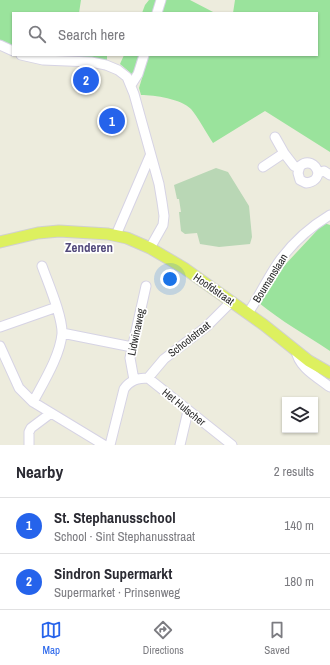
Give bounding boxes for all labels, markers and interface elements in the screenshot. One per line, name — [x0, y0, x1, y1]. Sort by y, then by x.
search box — [12, 12, 318, 56]
icon: search — [26, 23, 48, 45]
text: Search here — [58, 24, 125, 45]
pin: 2 — [73, 65, 99, 95]
pin: 1 — [99, 106, 125, 136]
district label: Zenderen — [65, 239, 113, 256]
street label: Boumanslaan — [249, 251, 291, 305]
your location — [160, 269, 180, 289]
street label: Hoofdstraat — [191, 270, 238, 308]
street label: Lidwinaweg — [124, 307, 148, 357]
street label: Schoolstraat — [165, 318, 213, 360]
street label: Het Hulscher — [159, 385, 209, 429]
map controls — [282, 397, 318, 433]
button: layers — [282, 397, 318, 433]
text: Nearby — [16, 460, 63, 483]
text: 2 results — [274, 463, 314, 480]
text: St. Stephanusschool — [54, 507, 176, 528]
text: 1 — [26, 517, 32, 534]
text: 140 m — [284, 517, 314, 534]
text: School · Sint Stephanusstraat — [54, 528, 195, 545]
text: Sindron Supermarkt — [54, 563, 172, 584]
text: 2 — [26, 573, 32, 590]
text: 180 m — [284, 573, 314, 590]
text: Supermarket · Prinsenweg — [54, 584, 180, 601]
tab: Map — [40, 619, 62, 657]
tab: Directions — [143, 619, 184, 657]
tab: Saved — [264, 619, 290, 657]

